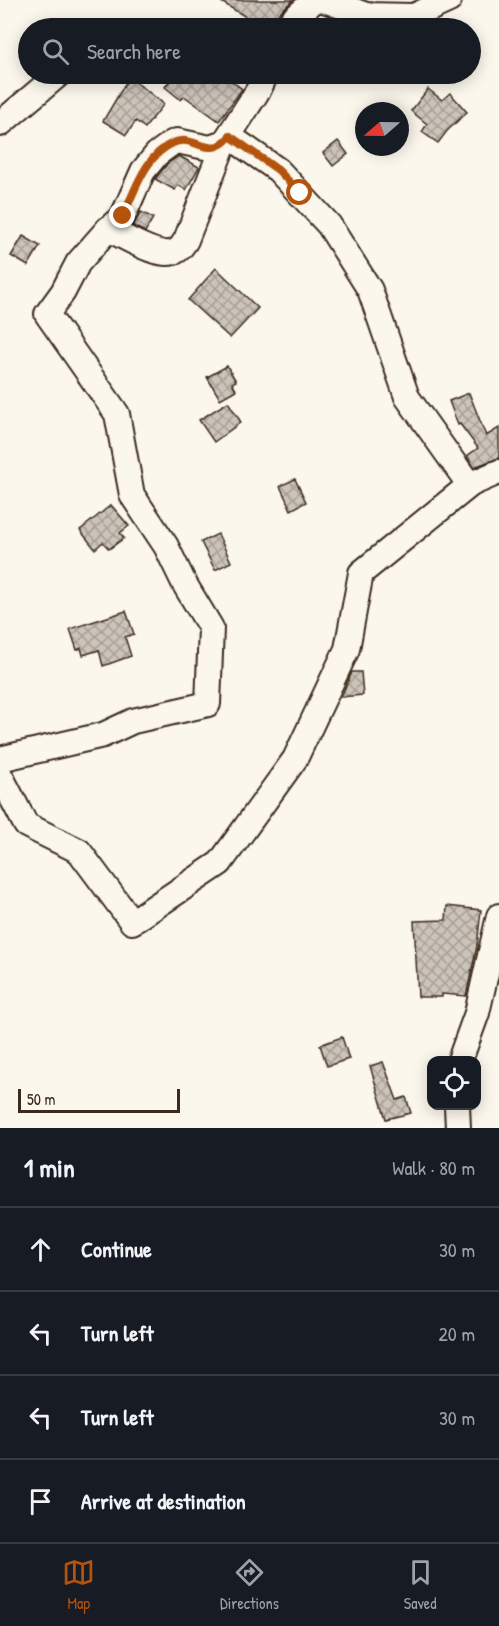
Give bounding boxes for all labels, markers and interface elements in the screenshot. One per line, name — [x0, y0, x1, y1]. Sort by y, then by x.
search box — [18, 18, 481, 84]
icon: search — [39, 35, 72, 68]
text: Search here — [87, 36, 181, 66]
north arrow — [355, 102, 409, 156]
route start — [286, 179, 312, 205]
route end — [109, 202, 135, 228]
map controls — [427, 1056, 481, 1110]
button: locate — [427, 1056, 481, 1110]
scale bar — [18, 1086, 180, 1114]
text: 50 m — [27, 1088, 56, 1110]
text: 1 min — [24, 1150, 75, 1185]
text: Walk · 80 m — [392, 1154, 475, 1181]
icon: ahead — [24, 1233, 57, 1266]
text: Continue — [81, 1234, 152, 1264]
text: 30 m — [439, 1236, 475, 1263]
icon: left — [24, 1317, 57, 1350]
text: Turn left — [81, 1318, 154, 1348]
text: 20 m — [438, 1320, 475, 1347]
icon: left — [24, 1401, 57, 1434]
text: Turn left — [81, 1402, 154, 1432]
text: 30 m — [439, 1404, 475, 1431]
icon: arrive — [24, 1485, 57, 1518]
text: Arrive at destination — [81, 1486, 246, 1516]
tab: Map — [62, 1556, 95, 1614]
tab: Directions — [220, 1556, 279, 1614]
tab: Saved — [404, 1556, 437, 1614]

